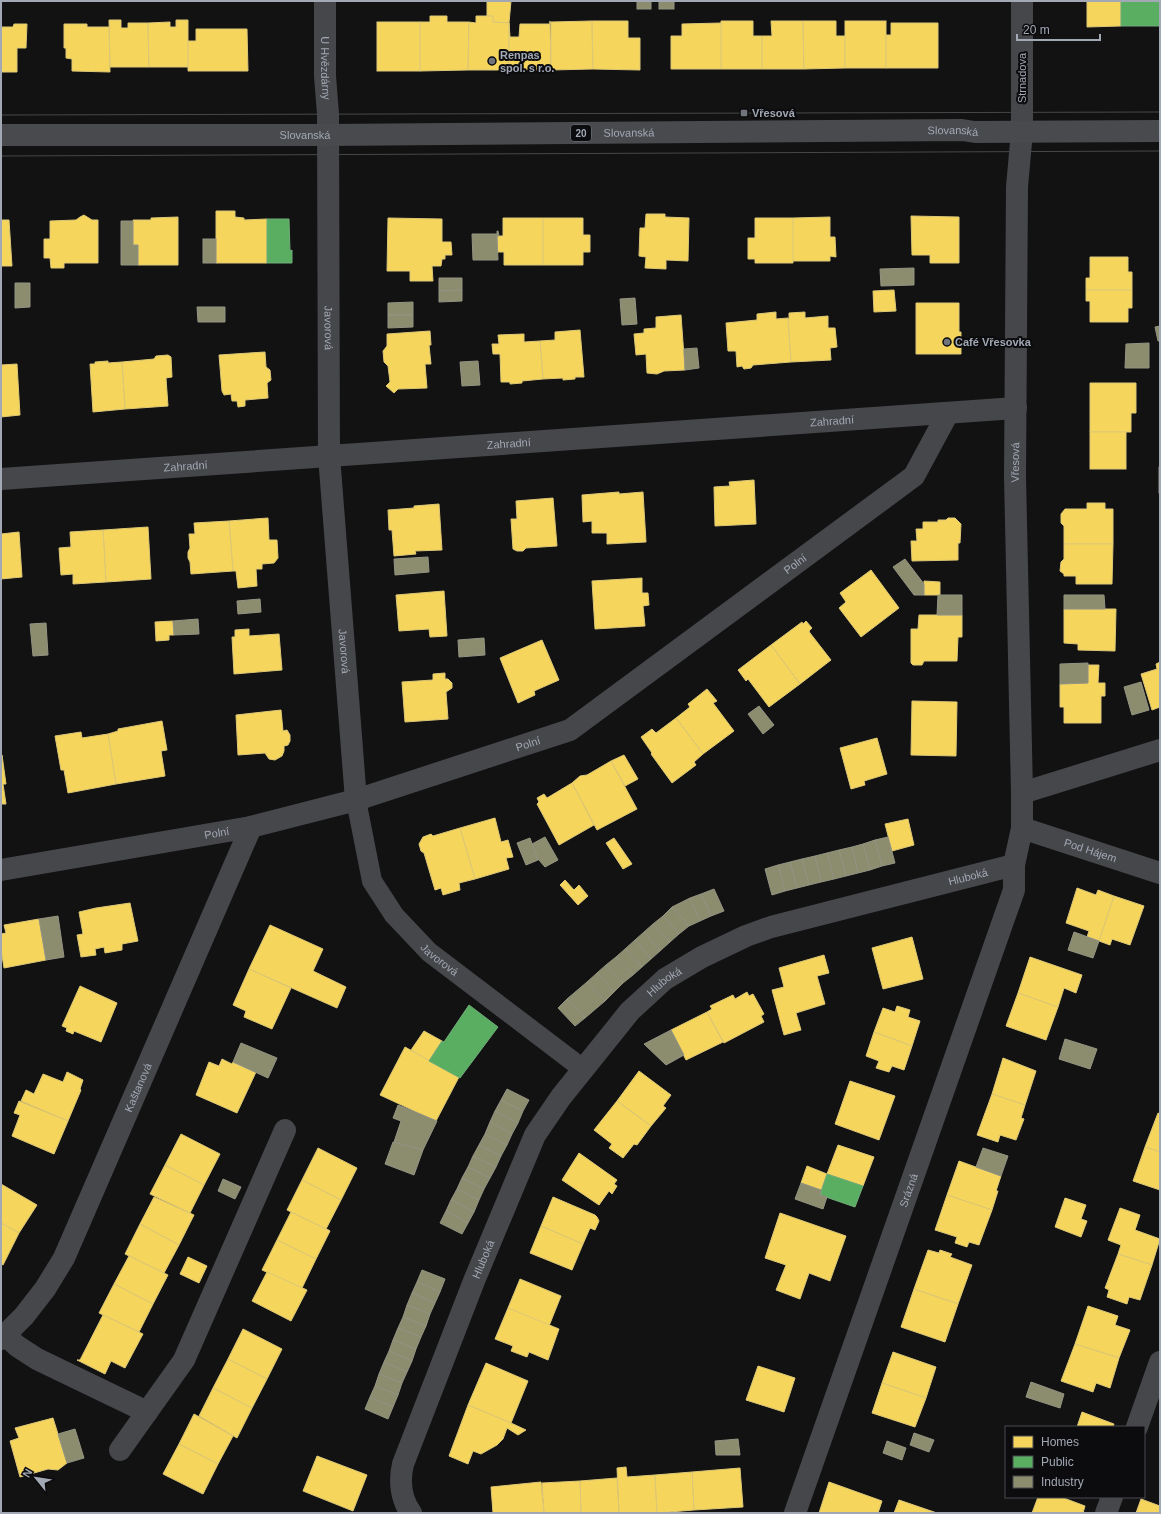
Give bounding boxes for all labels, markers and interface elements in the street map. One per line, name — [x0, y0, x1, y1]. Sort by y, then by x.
scale bar — [1017, 16, 1100, 42]
text: 20 m — [1023, 23, 1050, 37]
street label: U Hvězdárny — [319, 36, 333, 101]
place label: Renpas spol. s r.o. — [500, 49, 554, 74]
street label: Strnadova — [1016, 52, 1028, 103]
marker: Renpas spol. s r.o. — [487, 56, 497, 66]
place label: Vřesová — [752, 107, 796, 119]
marker: Vřesová — [739, 108, 749, 118]
street label: Slovanská — [928, 124, 979, 138]
road number: 20 — [571, 125, 591, 141]
street label: Slovanská — [604, 126, 655, 139]
street label: Slovanská — [280, 129, 331, 141]
street label: Javorová — [323, 306, 335, 351]
place label: Café Vřesovka — [955, 336, 1032, 348]
marker: Café Vřesovka — [942, 337, 952, 347]
street label: Zahradní — [810, 413, 854, 428]
street label: Zahradní — [486, 436, 531, 451]
street label: Vřesová — [1009, 441, 1021, 483]
street label: Zahradní — [163, 459, 208, 474]
street label: Polní — [781, 552, 809, 576]
street label: Javorová — [337, 629, 352, 675]
street label: Polní — [514, 734, 542, 753]
street label: Polní — [203, 825, 230, 841]
street label: Pod Hájem — [1063, 836, 1118, 864]
street label: Hluboká — [947, 866, 990, 888]
street label: Javorová — [418, 941, 461, 979]
street label: Hluboká — [644, 964, 684, 999]
street label: Kaštanová — [122, 1060, 154, 1114]
street label: Srázná — [897, 1171, 920, 1209]
street label: Hluboká — [470, 1237, 497, 1280]
legend — [1005, 1426, 1145, 1498]
text: Homes — [1041, 1435, 1079, 1449]
text: Public — [1041, 1455, 1074, 1469]
north arrow — [16, 1458, 56, 1498]
text: N — [20, 1467, 35, 1479]
text: Industry — [1041, 1475, 1084, 1489]

